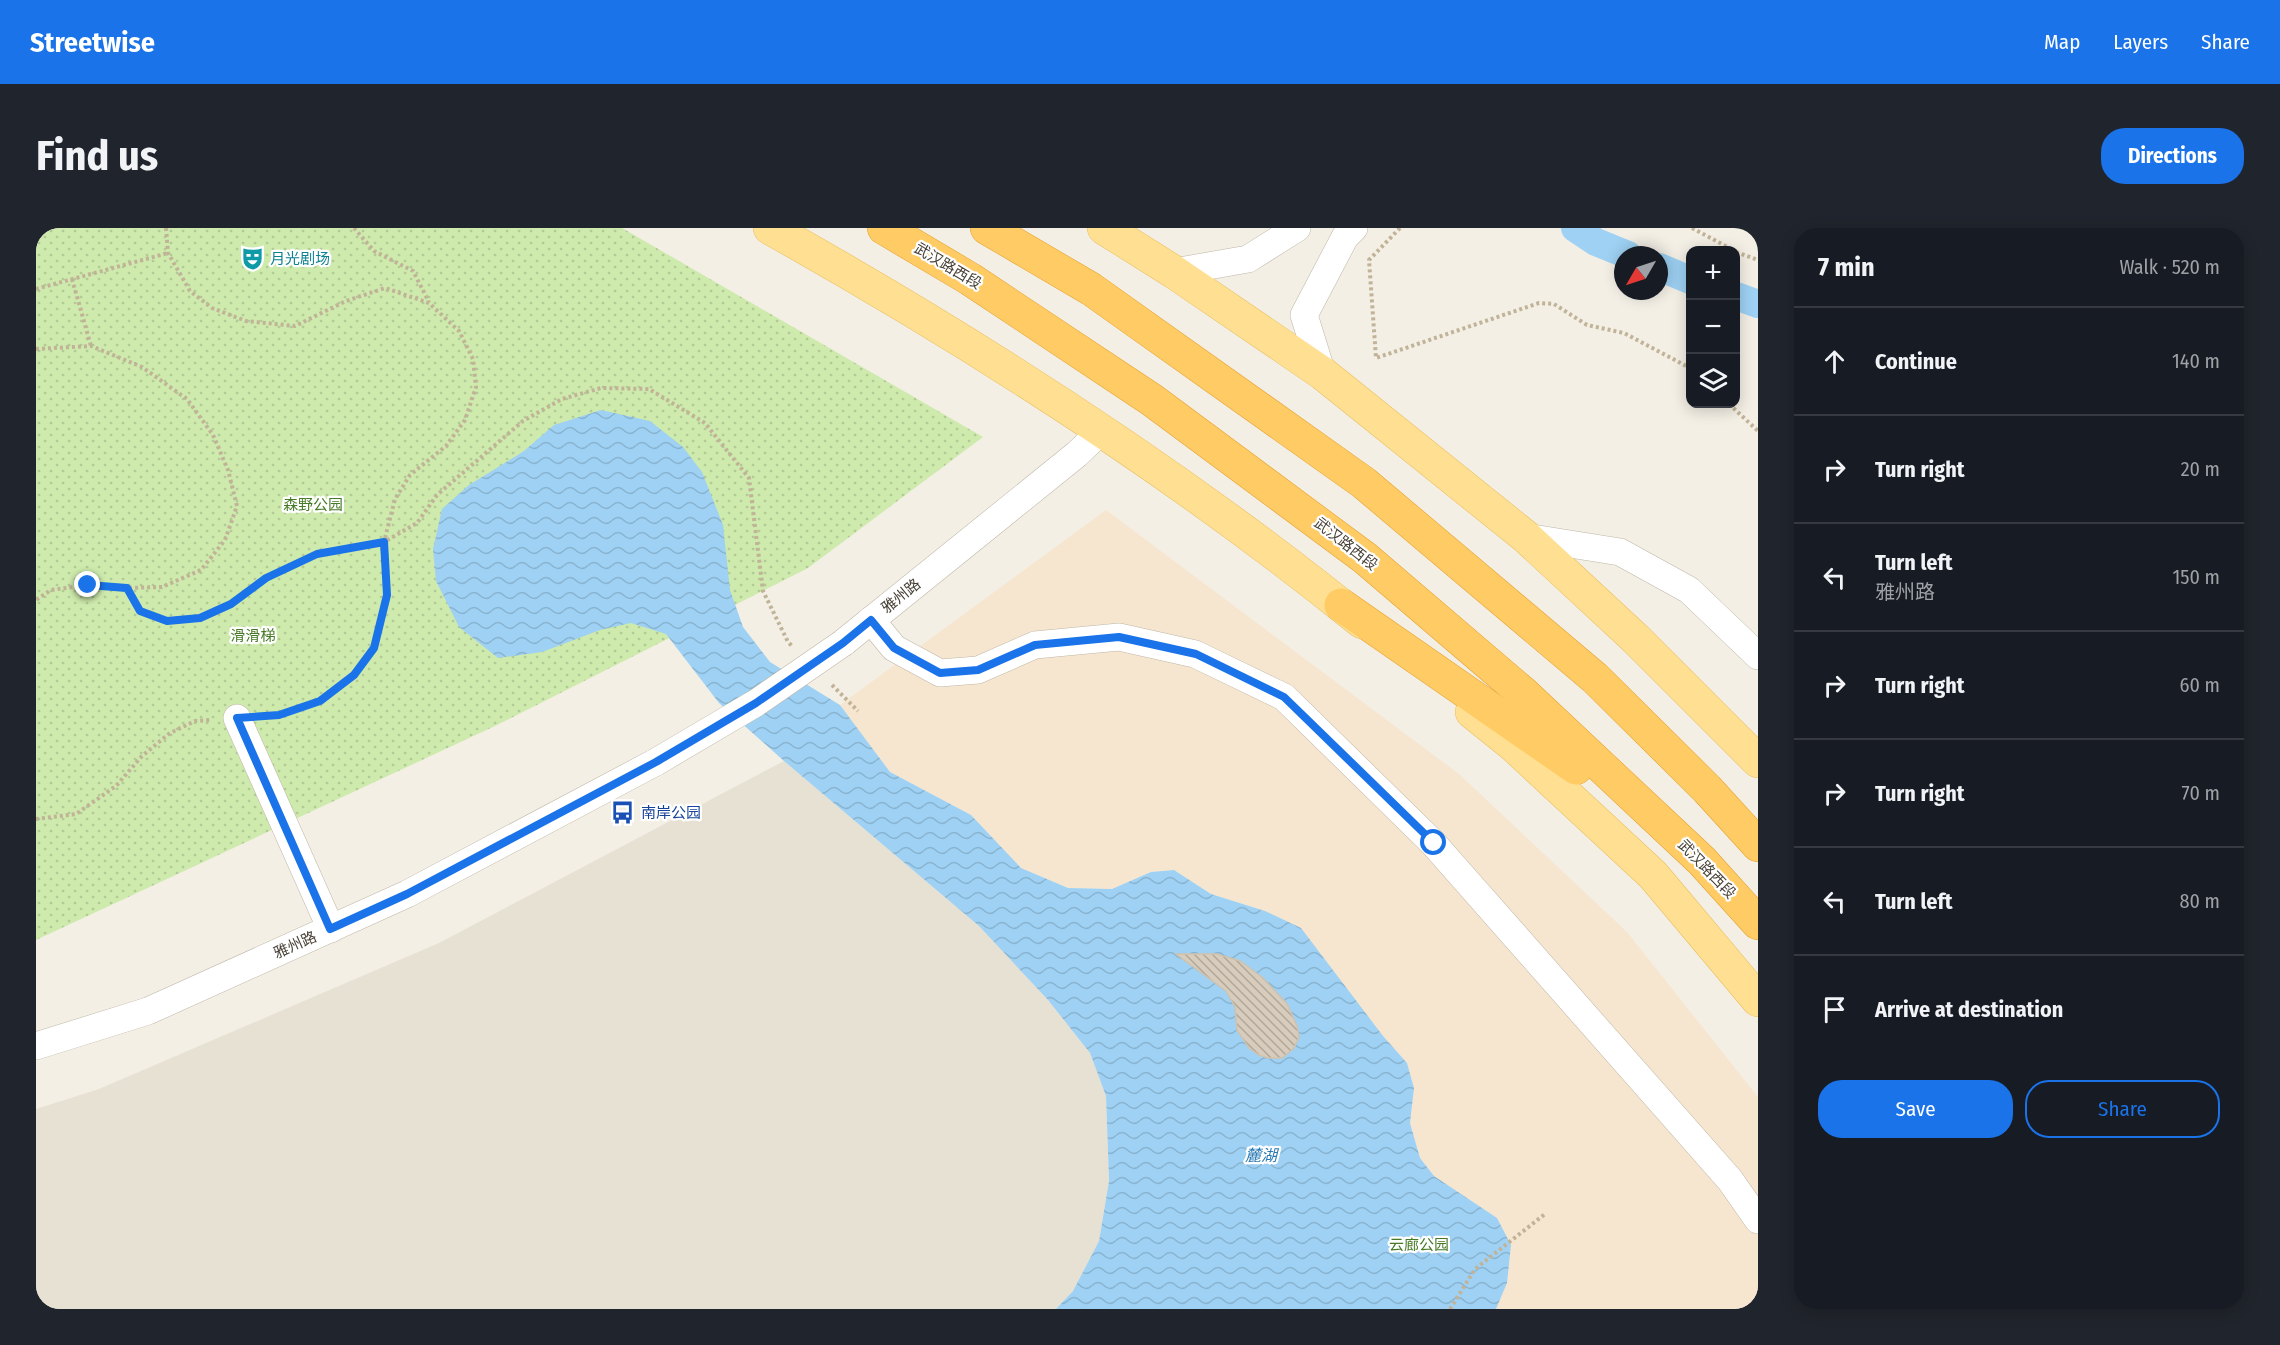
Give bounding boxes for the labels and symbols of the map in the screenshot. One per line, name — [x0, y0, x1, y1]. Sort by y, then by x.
street label: 武汉路西段 — [911, 239, 985, 293]
theatre icon: 月光剧场 — [239, 246, 265, 272]
north arrow — [1614, 246, 1668, 300]
place label: 月光剧场 — [270, 250, 330, 268]
park label: 森野公园 — [283, 496, 343, 514]
street label: 武汉路西段 — [1311, 514, 1381, 574]
route end — [74, 571, 100, 597]
street label: 雅州路 — [878, 575, 924, 617]
park label: 滑滑梯 — [230, 627, 276, 645]
bus stop icon: 南岸公园 — [610, 800, 636, 826]
place label: 南岸公园 — [641, 804, 701, 822]
route start — [1420, 829, 1446, 855]
street label: 武汉路西段 — [1674, 836, 1740, 902]
street label: 雅州路 — [271, 928, 319, 962]
water label: 麓湖 — [1245, 1146, 1280, 1165]
park label: 云廊公园 — [1389, 1236, 1449, 1254]

